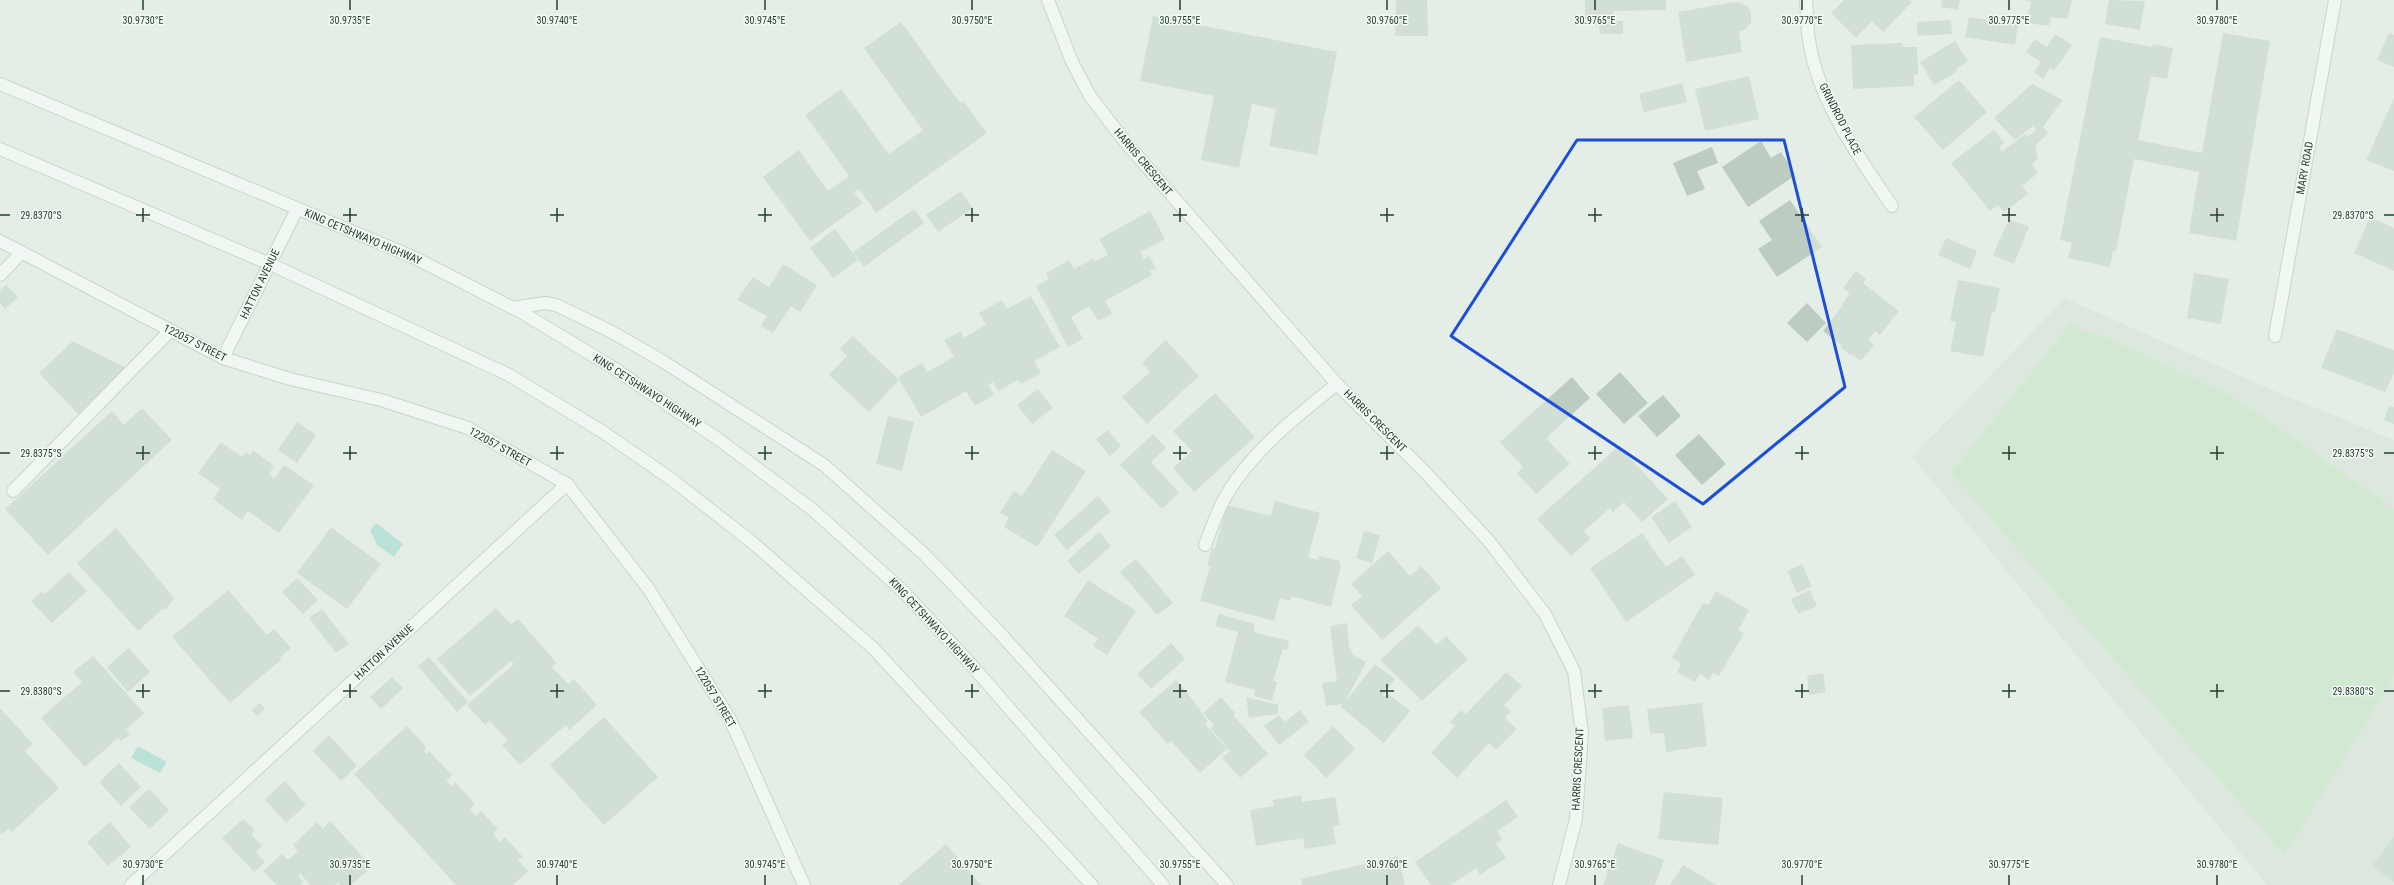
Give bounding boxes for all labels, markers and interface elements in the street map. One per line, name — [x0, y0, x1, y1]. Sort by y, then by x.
text: 30.9730°E — [123, 15, 164, 26]
text: 30.9735°E — [330, 15, 371, 26]
text: 30.9740°E — [537, 15, 578, 26]
text: 30.9745°E — [745, 15, 786, 26]
text: 30.9750°E — [952, 15, 993, 26]
text: 30.9755°E — [1160, 15, 1201, 26]
text: 30.9760°E — [1367, 15, 1408, 26]
text: 30.9765°E — [1575, 15, 1616, 26]
text: 30.9770°E — [1782, 15, 1823, 26]
text: 30.9775°E — [1989, 15, 2030, 26]
text: 30.9780°E — [2197, 15, 2238, 26]
street label: GRINDROD PLACE — [1816, 81, 1864, 158]
street label: HARRIS CRESCENT — [1111, 126, 1175, 198]
street label: MARY ROAD — [2294, 140, 2316, 196]
street label: KING CETSHWAYO HIGHWAY — [302, 206, 424, 268]
text: 29.8370°S — [20, 210, 62, 221]
text: 29.8370°S — [2332, 210, 2374, 221]
street label: HATTON AVENUE — [238, 247, 283, 321]
street label: 122057 STREET — [161, 322, 229, 365]
street label: KING CETSHWAYO HIGHWAY — [591, 351, 704, 431]
street label: HARRIS CRESCENT — [1341, 387, 1409, 455]
street label: 122057 STREET — [467, 425, 534, 470]
text: 29.8375°S — [20, 448, 62, 459]
text: 29.8375°S — [2332, 448, 2374, 459]
street label: KING CETSHWAYO HIGHWAY — [886, 576, 982, 677]
street label: HATTON AVENUE — [352, 621, 417, 683]
street label: 122057 STREET — [692, 664, 739, 730]
text: 29.8380°S — [20, 686, 62, 697]
text: 29.8380°S — [2332, 686, 2374, 697]
street label: HARRIS CRESCENT — [1569, 727, 1587, 811]
text: 30.9730°E — [123, 859, 164, 870]
text: 30.9735°E — [330, 859, 371, 870]
text: 30.9740°E — [537, 859, 578, 870]
text: 30.9745°E — [745, 859, 786, 870]
text: 30.9750°E — [952, 859, 993, 870]
text: 30.9755°E — [1160, 859, 1201, 870]
text: 30.9760°E — [1367, 859, 1408, 870]
text: 30.9765°E — [1575, 859, 1616, 870]
text: 30.9770°E — [1782, 859, 1823, 870]
text: 30.9775°E — [1989, 859, 2030, 870]
text: 30.9780°E — [2197, 859, 2238, 870]

